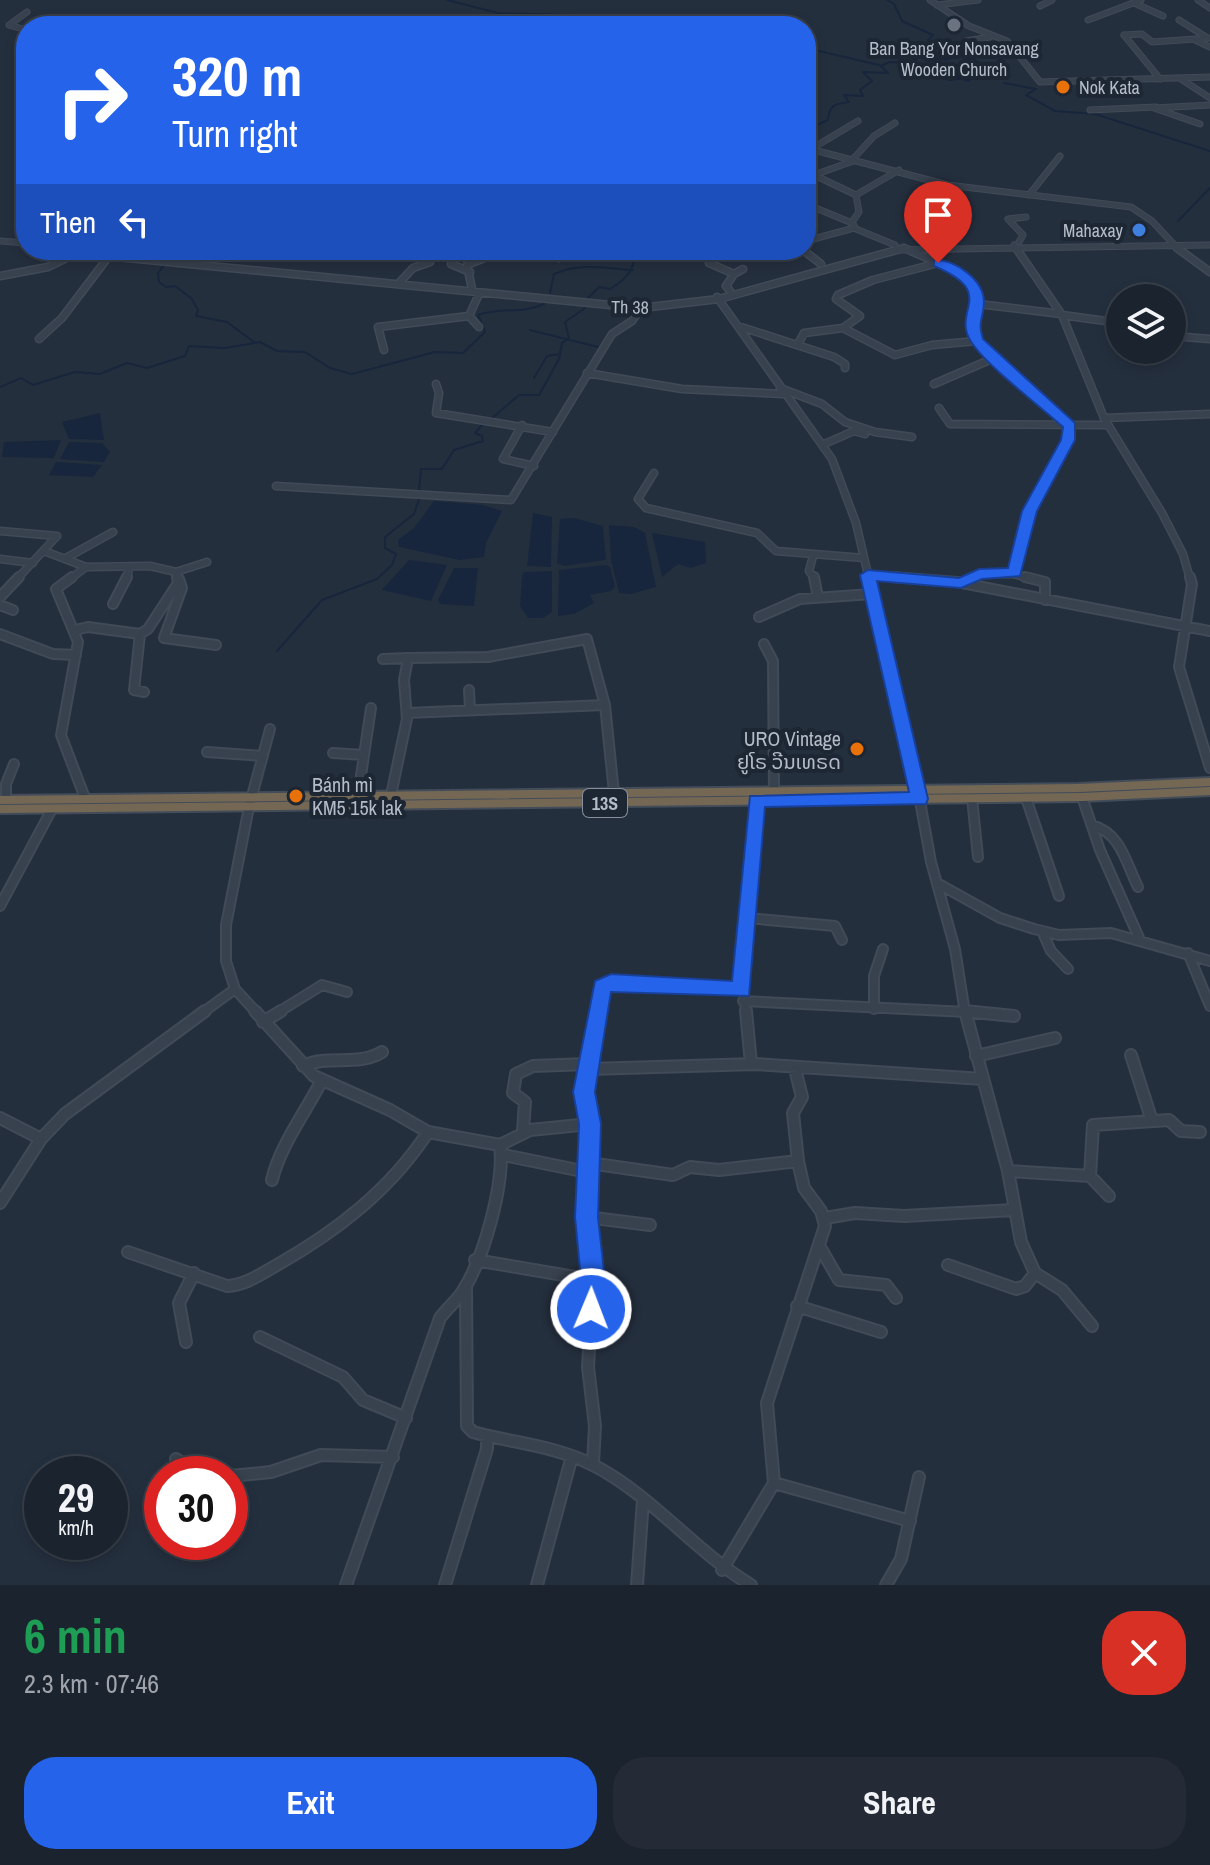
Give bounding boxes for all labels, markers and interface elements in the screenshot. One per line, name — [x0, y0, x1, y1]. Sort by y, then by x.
marker: Ban Bang Yor Nonsavang Wooden Church — [945, 16, 963, 34]
place label: Ban Bang Yor Nonsavang Wooden Church — [869, 36, 1039, 82]
text: 320 m — [172, 38, 302, 113]
icon: right — [40, 48, 144, 152]
place label: Nok Kata — [1079, 75, 1140, 100]
marker: Nok Kata — [1054, 78, 1072, 96]
text: Turn right — [172, 110, 297, 158]
pin — [904, 181, 972, 263]
icon: arrive — [916, 193, 960, 237]
icon: left — [112, 200, 156, 244]
text: Then — [40, 202, 96, 242]
place label: Mahaxay — [1063, 218, 1124, 243]
marker: Mahaxay — [1130, 221, 1148, 239]
map controls — [1106, 284, 1186, 364]
button: layers — [1106, 284, 1186, 364]
street label: Th 38 — [611, 294, 649, 320]
place label: URO Vintage ຢູໂຣ ວີນເທຣດ — [737, 725, 841, 775]
marker: URO Vintage ຢູໂຣ ວີນເທຣດ — [848, 740, 866, 758]
place label: Bánh mì KM5 15k lak — [312, 771, 403, 821]
marker: Bánh mì KM5 15k lak — [287, 787, 305, 805]
road number: 13S — [583, 789, 627, 817]
position arrow — [549, 1267, 633, 1351]
speed limit sign: 30 — [144, 1456, 248, 1560]
text: 29 — [58, 1471, 94, 1524]
text: km/h — [58, 1514, 94, 1541]
text: 6 min — [24, 1603, 127, 1668]
button: close — [1102, 1611, 1186, 1695]
text: 2.3 km · 07:46 — [24, 1666, 159, 1701]
button: Exit — [24, 1757, 597, 1849]
button: Share — [613, 1757, 1186, 1849]

